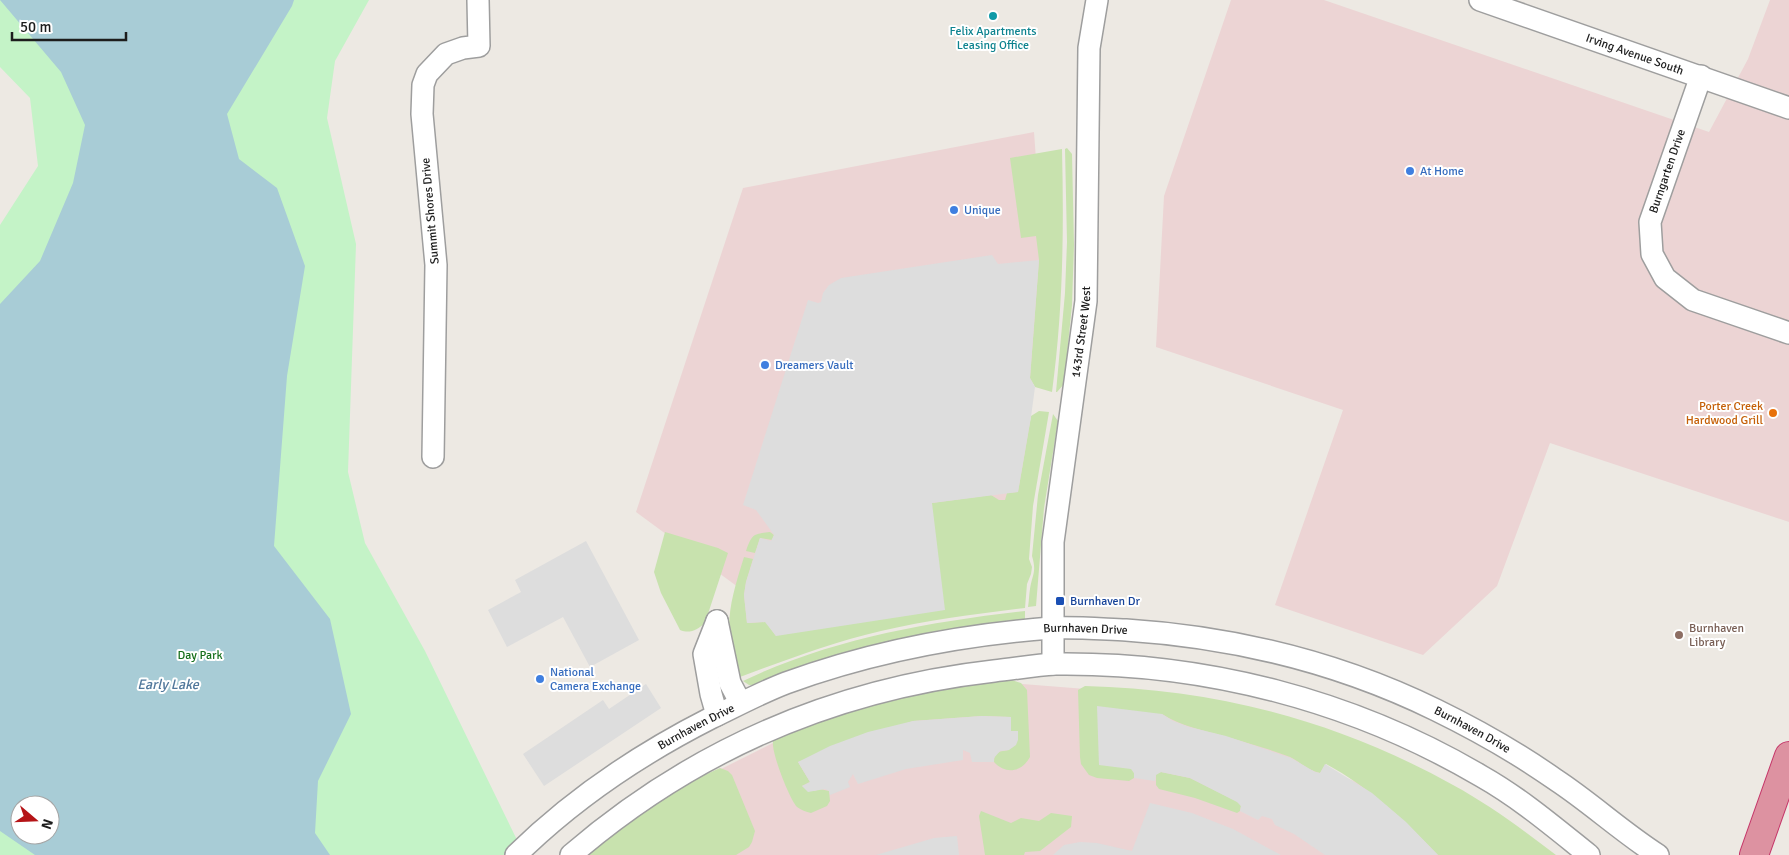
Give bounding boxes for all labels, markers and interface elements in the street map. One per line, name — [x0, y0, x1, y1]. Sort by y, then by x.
scale bar — [12, 10, 126, 42]
marker: Felix Apartments Leasing Office — [987, 10, 999, 22]
text: 50 m — [20, 18, 51, 36]
place label: Felix Apartments Leasing Office — [950, 24, 1036, 53]
street label: Irving Avenue South — [1584, 31, 1686, 79]
street label: Burngarten Drive — [1646, 127, 1689, 215]
street label: Summit Shores Drive — [418, 157, 443, 265]
place label: At Home — [1420, 164, 1464, 179]
marker: At Home — [1404, 165, 1416, 177]
place label: Unique — [964, 203, 1001, 218]
marker: Unique — [948, 204, 960, 216]
street label: 143rd Street West — [1069, 286, 1094, 379]
place label: Dreamers Vault — [775, 358, 854, 373]
marker: Dreamers Vault — [759, 359, 771, 371]
place label: Porter Creek Hardwood Grill — [1686, 399, 1763, 428]
marker: Porter Creek Hardwood Grill — [1767, 407, 1779, 419]
place label: Burnhaven Dr — [1070, 594, 1140, 609]
marker: Burnhaven Dr — [1054, 595, 1066, 607]
street label: Burnhaven Drive — [1043, 621, 1128, 638]
place label: Burnhaven Library — [1689, 621, 1744, 650]
marker: Burnhaven Library — [1673, 629, 1685, 641]
park label: Day Park — [178, 648, 222, 663]
place label: National Camera Exchange — [550, 665, 641, 694]
marker: National Camera Exchange — [534, 673, 546, 685]
water label: Early Lake — [137, 676, 200, 693]
street label: Burnhaven Drive — [655, 701, 737, 754]
street label: Burnhaven Drive — [1432, 703, 1513, 757]
north arrow — [10, 795, 60, 845]
text: N — [37, 817, 56, 831]

